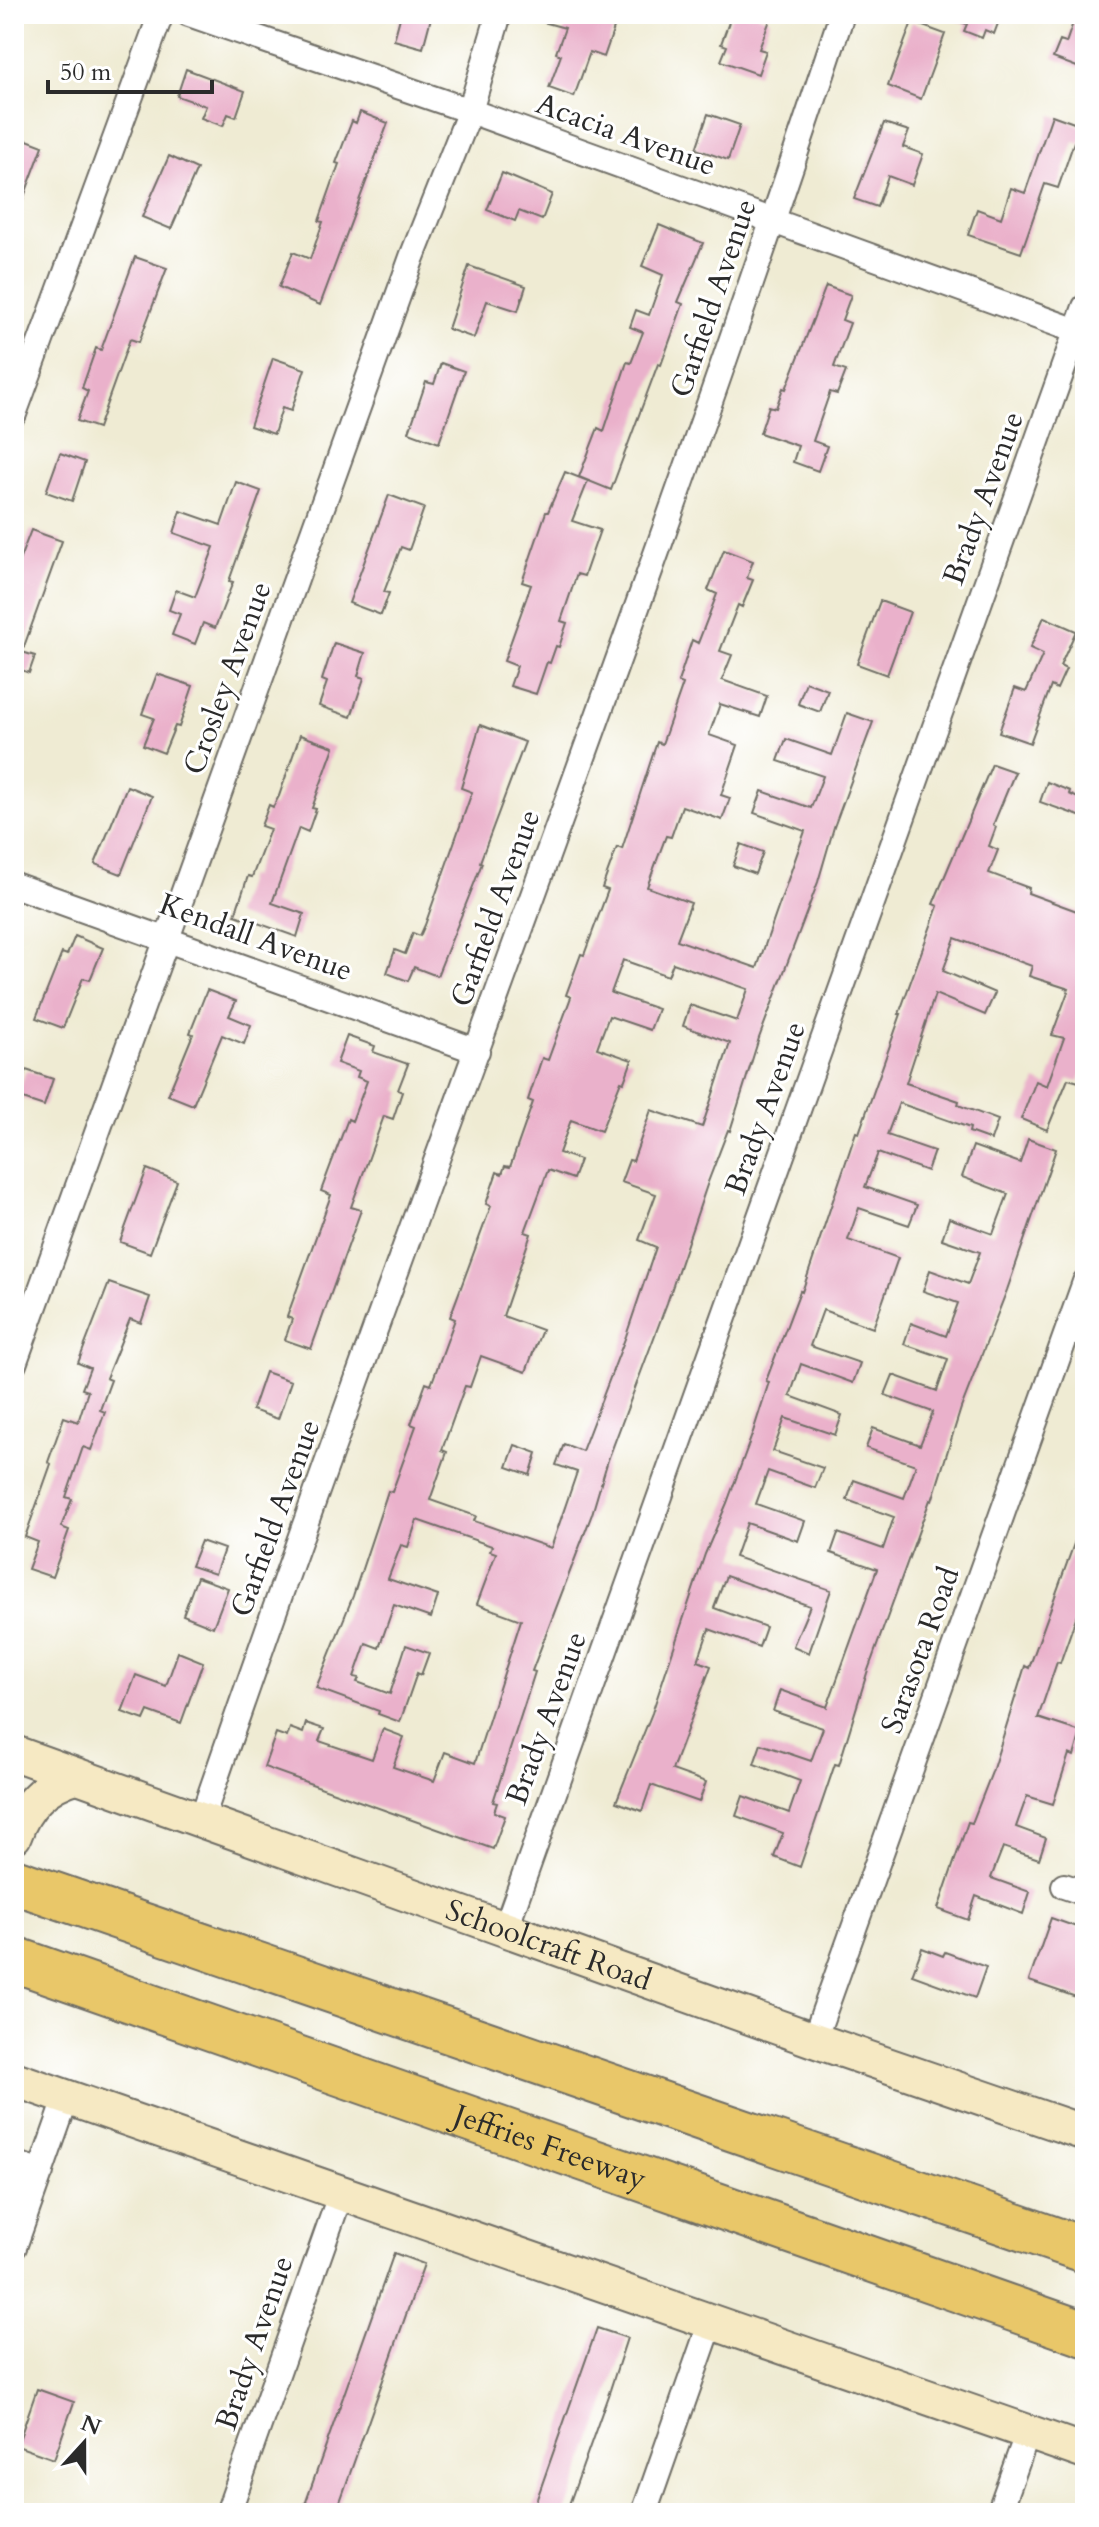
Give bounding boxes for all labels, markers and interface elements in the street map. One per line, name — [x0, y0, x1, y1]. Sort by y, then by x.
scale bar — [48, 44, 212, 94]
text: 50 m — [60, 56, 112, 89]
street label: Acacia Avenue — [530, 83, 721, 186]
street label: Garfield Avenue — [660, 194, 767, 403]
street label: Brady Avenue — [933, 406, 1034, 590]
street label: Crosley Avenue — [174, 576, 281, 780]
street label: Garfield Avenue — [441, 804, 550, 1012]
street label: Kendall Avenue — [154, 884, 358, 991]
street label: Brady Avenue — [715, 1016, 816, 1200]
street label: Garfield Avenue — [221, 1414, 330, 1622]
street label: Sarasota Road — [871, 1561, 970, 1739]
street label: Brady Avenue — [496, 1626, 597, 1810]
street label: Schoolcraft Road — [440, 1890, 657, 2001]
street label: Jeffries Freeway — [444, 2093, 652, 2200]
street label: Brady Avenue — [206, 2251, 303, 2436]
north arrow — [44, 2403, 124, 2483]
text: N — [77, 2408, 105, 2443]

